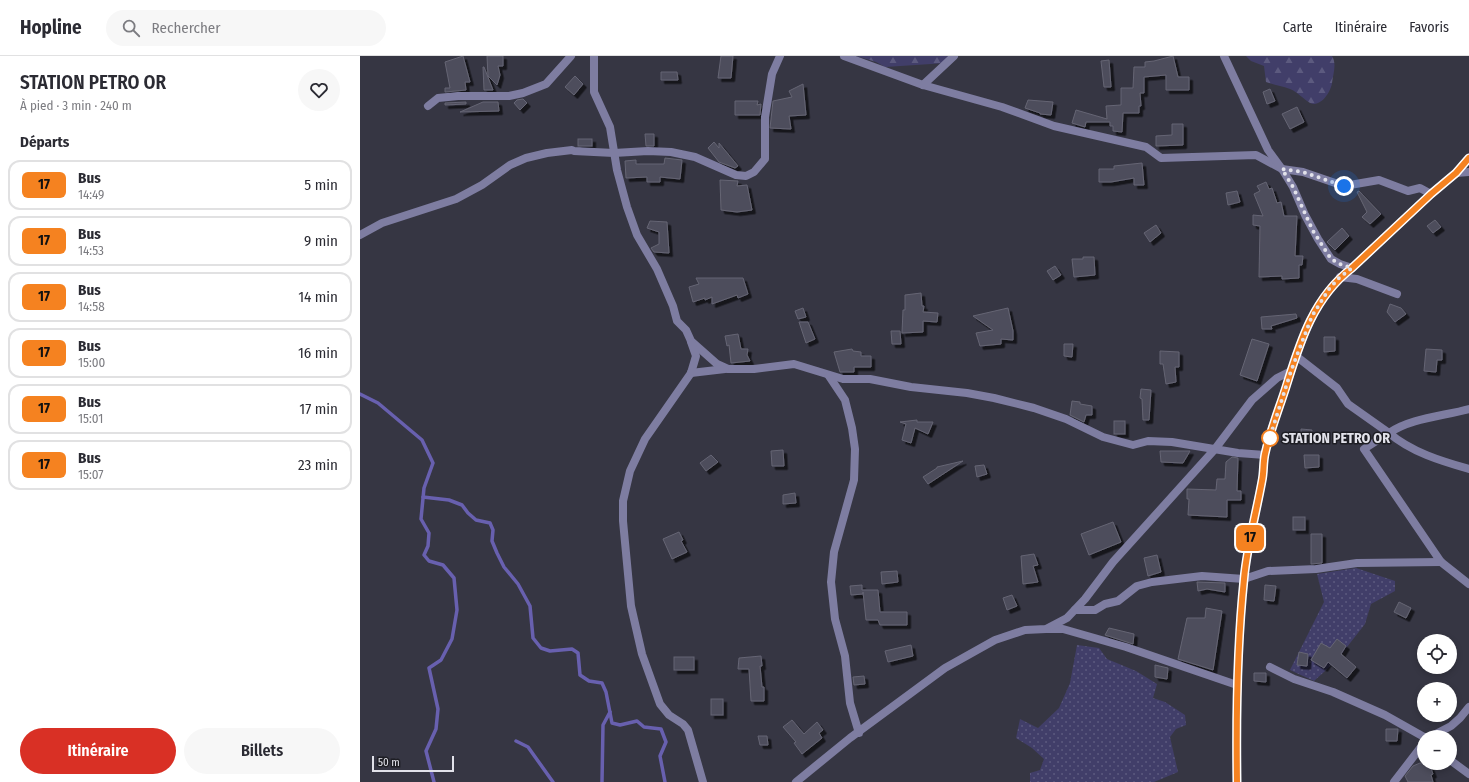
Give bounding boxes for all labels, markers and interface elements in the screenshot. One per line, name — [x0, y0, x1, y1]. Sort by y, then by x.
search box — [106, 10, 386, 46]
text: Hopline — [20, 16, 82, 39]
icon: search — [120, 17, 142, 39]
text: Rechercher — [152, 19, 221, 37]
text: Carte — [1283, 19, 1313, 36]
text: Itinéraire — [1335, 19, 1387, 36]
text: Favoris — [1409, 19, 1449, 36]
button: heart — [298, 69, 340, 111]
text: STATION PETRO OR — [20, 71, 166, 94]
text: À pied · 3 min · 240 m — [20, 98, 132, 113]
text: Départs — [20, 133, 69, 151]
text: Bus — [78, 169, 101, 187]
text: 17 — [38, 176, 50, 193]
text: 5 min — [304, 176, 338, 194]
your location — [1334, 176, 1354, 196]
text: 14:49 — [78, 187, 104, 202]
text: Bus — [78, 225, 101, 243]
text: 17 — [38, 232, 50, 249]
text: 9 min — [304, 232, 338, 250]
text: 14:53 — [78, 243, 104, 258]
text: Bus — [78, 281, 101, 299]
text: 17 — [38, 288, 50, 305]
text: 14 min — [298, 288, 338, 306]
text: 14:58 — [78, 299, 105, 314]
text: Bus — [78, 337, 101, 355]
text: 17 — [38, 344, 50, 361]
text: 16 min — [298, 344, 338, 362]
text: 15:00 — [78, 355, 105, 370]
text: Bus — [78, 393, 101, 411]
text: 17 — [38, 400, 50, 417]
text: 17 min — [299, 400, 338, 418]
text: 15:01 — [78, 411, 103, 426]
marker: STATION PETRO OR — [1261, 429, 1279, 447]
place label: STATION PETRO OR — [1282, 430, 1390, 447]
text: Bus — [78, 449, 101, 467]
text: 17 — [38, 456, 50, 473]
text: 23 min — [298, 456, 338, 474]
text: 15:07 — [78, 467, 104, 482]
line badge: 17 — [1232, 525, 1268, 551]
text: 17 — [1244, 529, 1256, 546]
map controls — [1417, 634, 1457, 770]
button: locate — [1417, 634, 1457, 674]
button: + — [1417, 682, 1457, 722]
button: Itinéraire — [20, 728, 176, 774]
button: Billets — [184, 728, 340, 774]
button: − — [1417, 730, 1457, 770]
scale bar — [372, 754, 454, 773]
text: 50 m — [378, 756, 400, 769]

